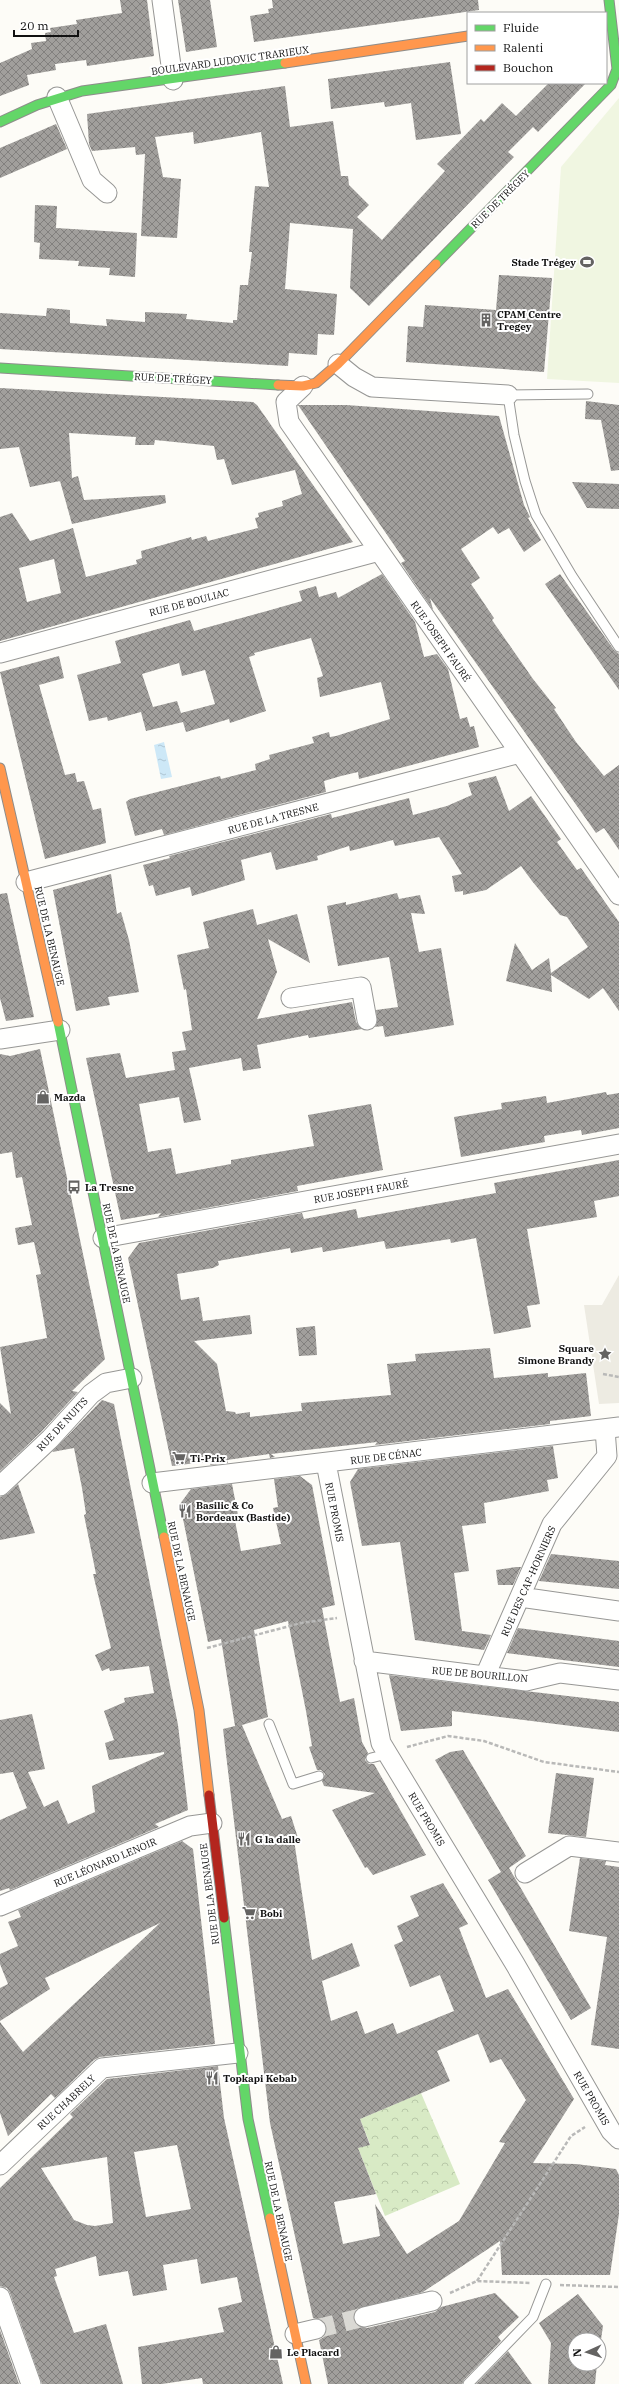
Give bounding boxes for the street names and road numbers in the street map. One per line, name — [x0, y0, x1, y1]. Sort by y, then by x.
street label: BOULEVARD LUDOVIC TRARIEUX — [150, 43, 310, 78]
street label: RUE DE TRÉGEY — [468, 167, 533, 231]
street label: RUE DE TRÉGEY — [134, 370, 213, 387]
street label: RUE DE BOULIAC — [148, 586, 231, 619]
street label: RUE JOSEPH FAURÉ — [408, 598, 473, 684]
street label: RUE DE LA TRESNE — [226, 800, 320, 837]
street label: RUE DE LA BENAUGE — [32, 885, 67, 987]
street label: RUE JOSEPH FAURÉ — [313, 1177, 409, 1206]
street label: RUE DE LA BENAUGE — [100, 1202, 133, 1304]
street label: RUE DE NUITS — [34, 1394, 91, 1454]
street label: RUE DE CÉNAC — [349, 1446, 423, 1467]
street label: RUE PROMIS — [322, 1481, 347, 1543]
street label: RUE DE LA BENAUGE — [165, 1520, 198, 1622]
street label: RUE DES CAP-HORNIERS — [498, 1524, 559, 1638]
street label: RUE DE BOURILLON — [431, 1664, 529, 1685]
street label: RUE PROMIS — [405, 1790, 448, 1849]
street label: RUE LÉONARD LENOIR — [52, 1835, 159, 1890]
street label: RUE DE LA BENAUGE — [197, 1842, 222, 1945]
street label: RUE PROMIS — [571, 2069, 612, 2128]
street label: RUE CHABRELY — [34, 2071, 99, 2133]
street label: RUE DE LA BENAUGE — [262, 2160, 295, 2262]

